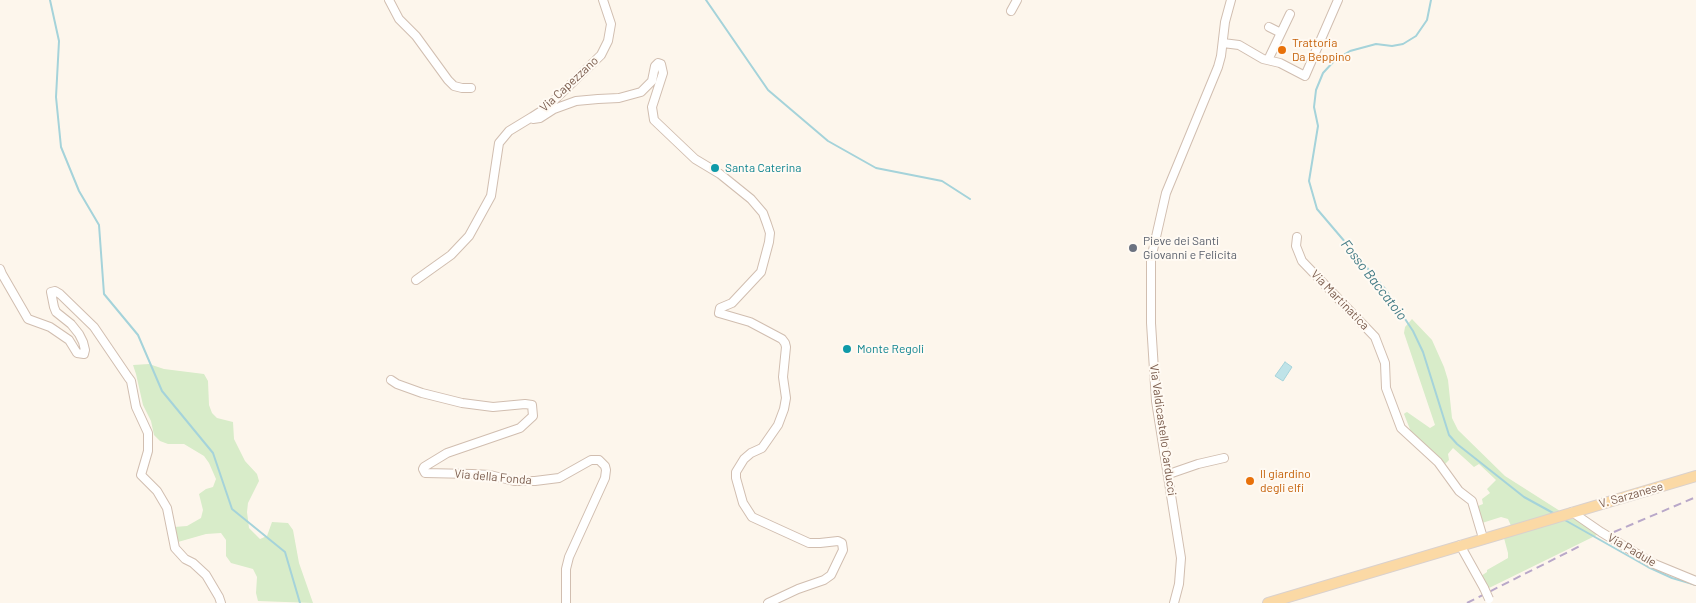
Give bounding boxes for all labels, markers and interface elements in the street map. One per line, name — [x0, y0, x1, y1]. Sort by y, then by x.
place label: Trattoria Da Beppino — [1292, 36, 1351, 64]
marker: Trattoria Da Beppino — [1276, 44, 1288, 56]
street label: Via Capezzano — [537, 53, 601, 115]
place label: Santa Caterina — [725, 161, 801, 175]
marker: Santa Caterina — [709, 162, 721, 174]
place label: Pieve dei Santi Giovanni e Felicita — [1143, 234, 1237, 262]
water label: Fosso Baccatoio — [1337, 236, 1411, 324]
marker: Pieve dei Santi Giovanni e Felicita — [1127, 242, 1139, 254]
street label: Via Martinatica — [1308, 267, 1372, 333]
place label: Monte Regoli — [857, 342, 924, 356]
marker: Monte Regoli — [841, 343, 853, 355]
street label: Via Valdicastello Carducci — [1147, 363, 1179, 497]
street label: Via della Fonda — [454, 466, 532, 488]
place label: Il giardino degli elfi — [1260, 467, 1311, 495]
marker: Il giardino degli elfi — [1244, 475, 1256, 487]
street label: V. Sarzanese — [1597, 479, 1665, 511]
street label: Via Padule — [1605, 530, 1659, 570]

